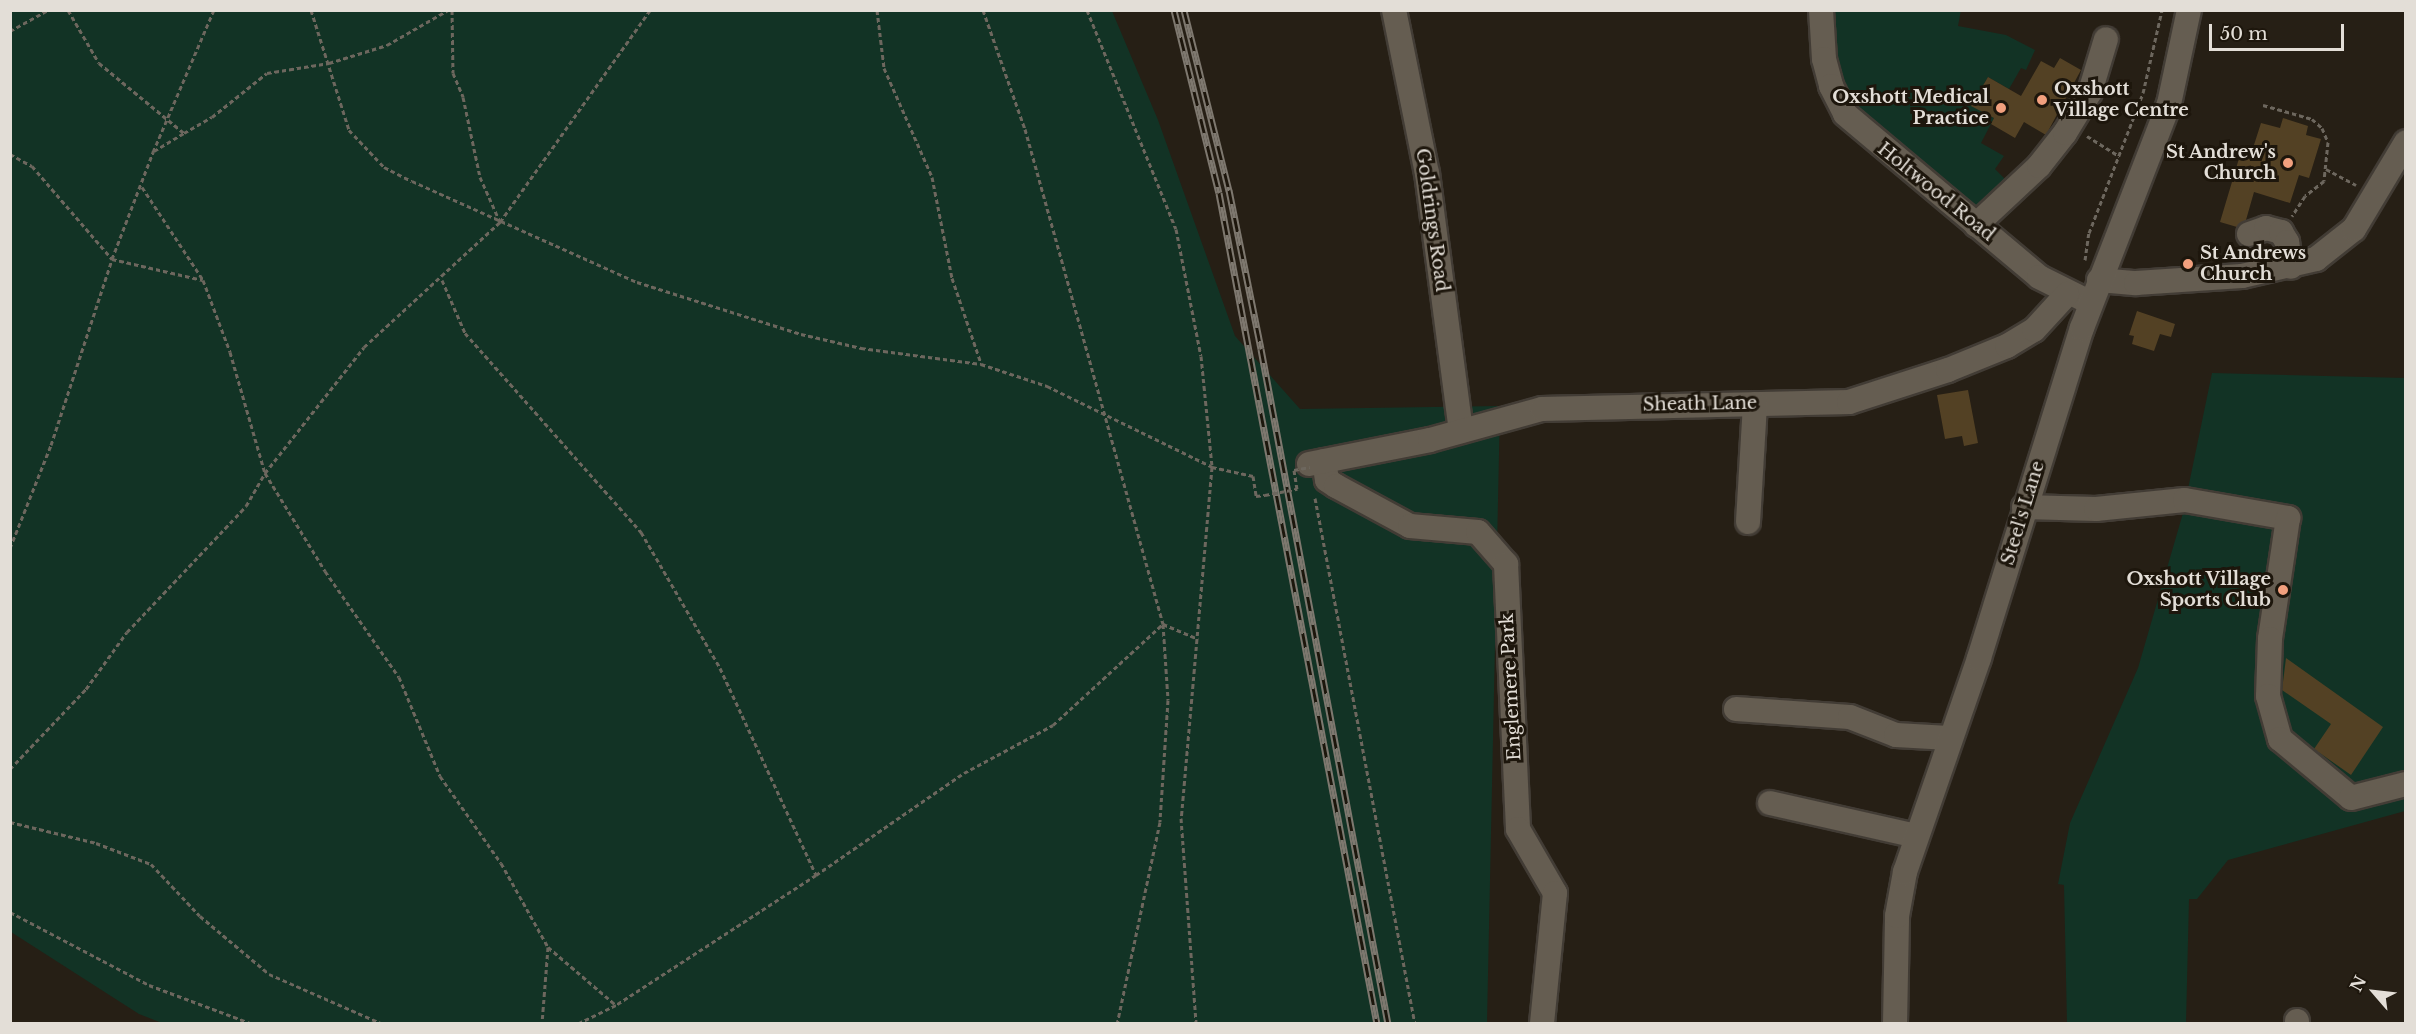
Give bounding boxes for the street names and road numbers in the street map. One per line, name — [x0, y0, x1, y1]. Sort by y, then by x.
street label: Holtwood Road — [1873, 138, 1999, 246]
street label: Goldrings Road — [1411, 147, 1453, 293]
street label: Sheath Lane — [1643, 392, 1757, 416]
street label: Steel's Lane — [1997, 458, 2049, 568]
street label: Englemere Park — [1496, 613, 1526, 761]

